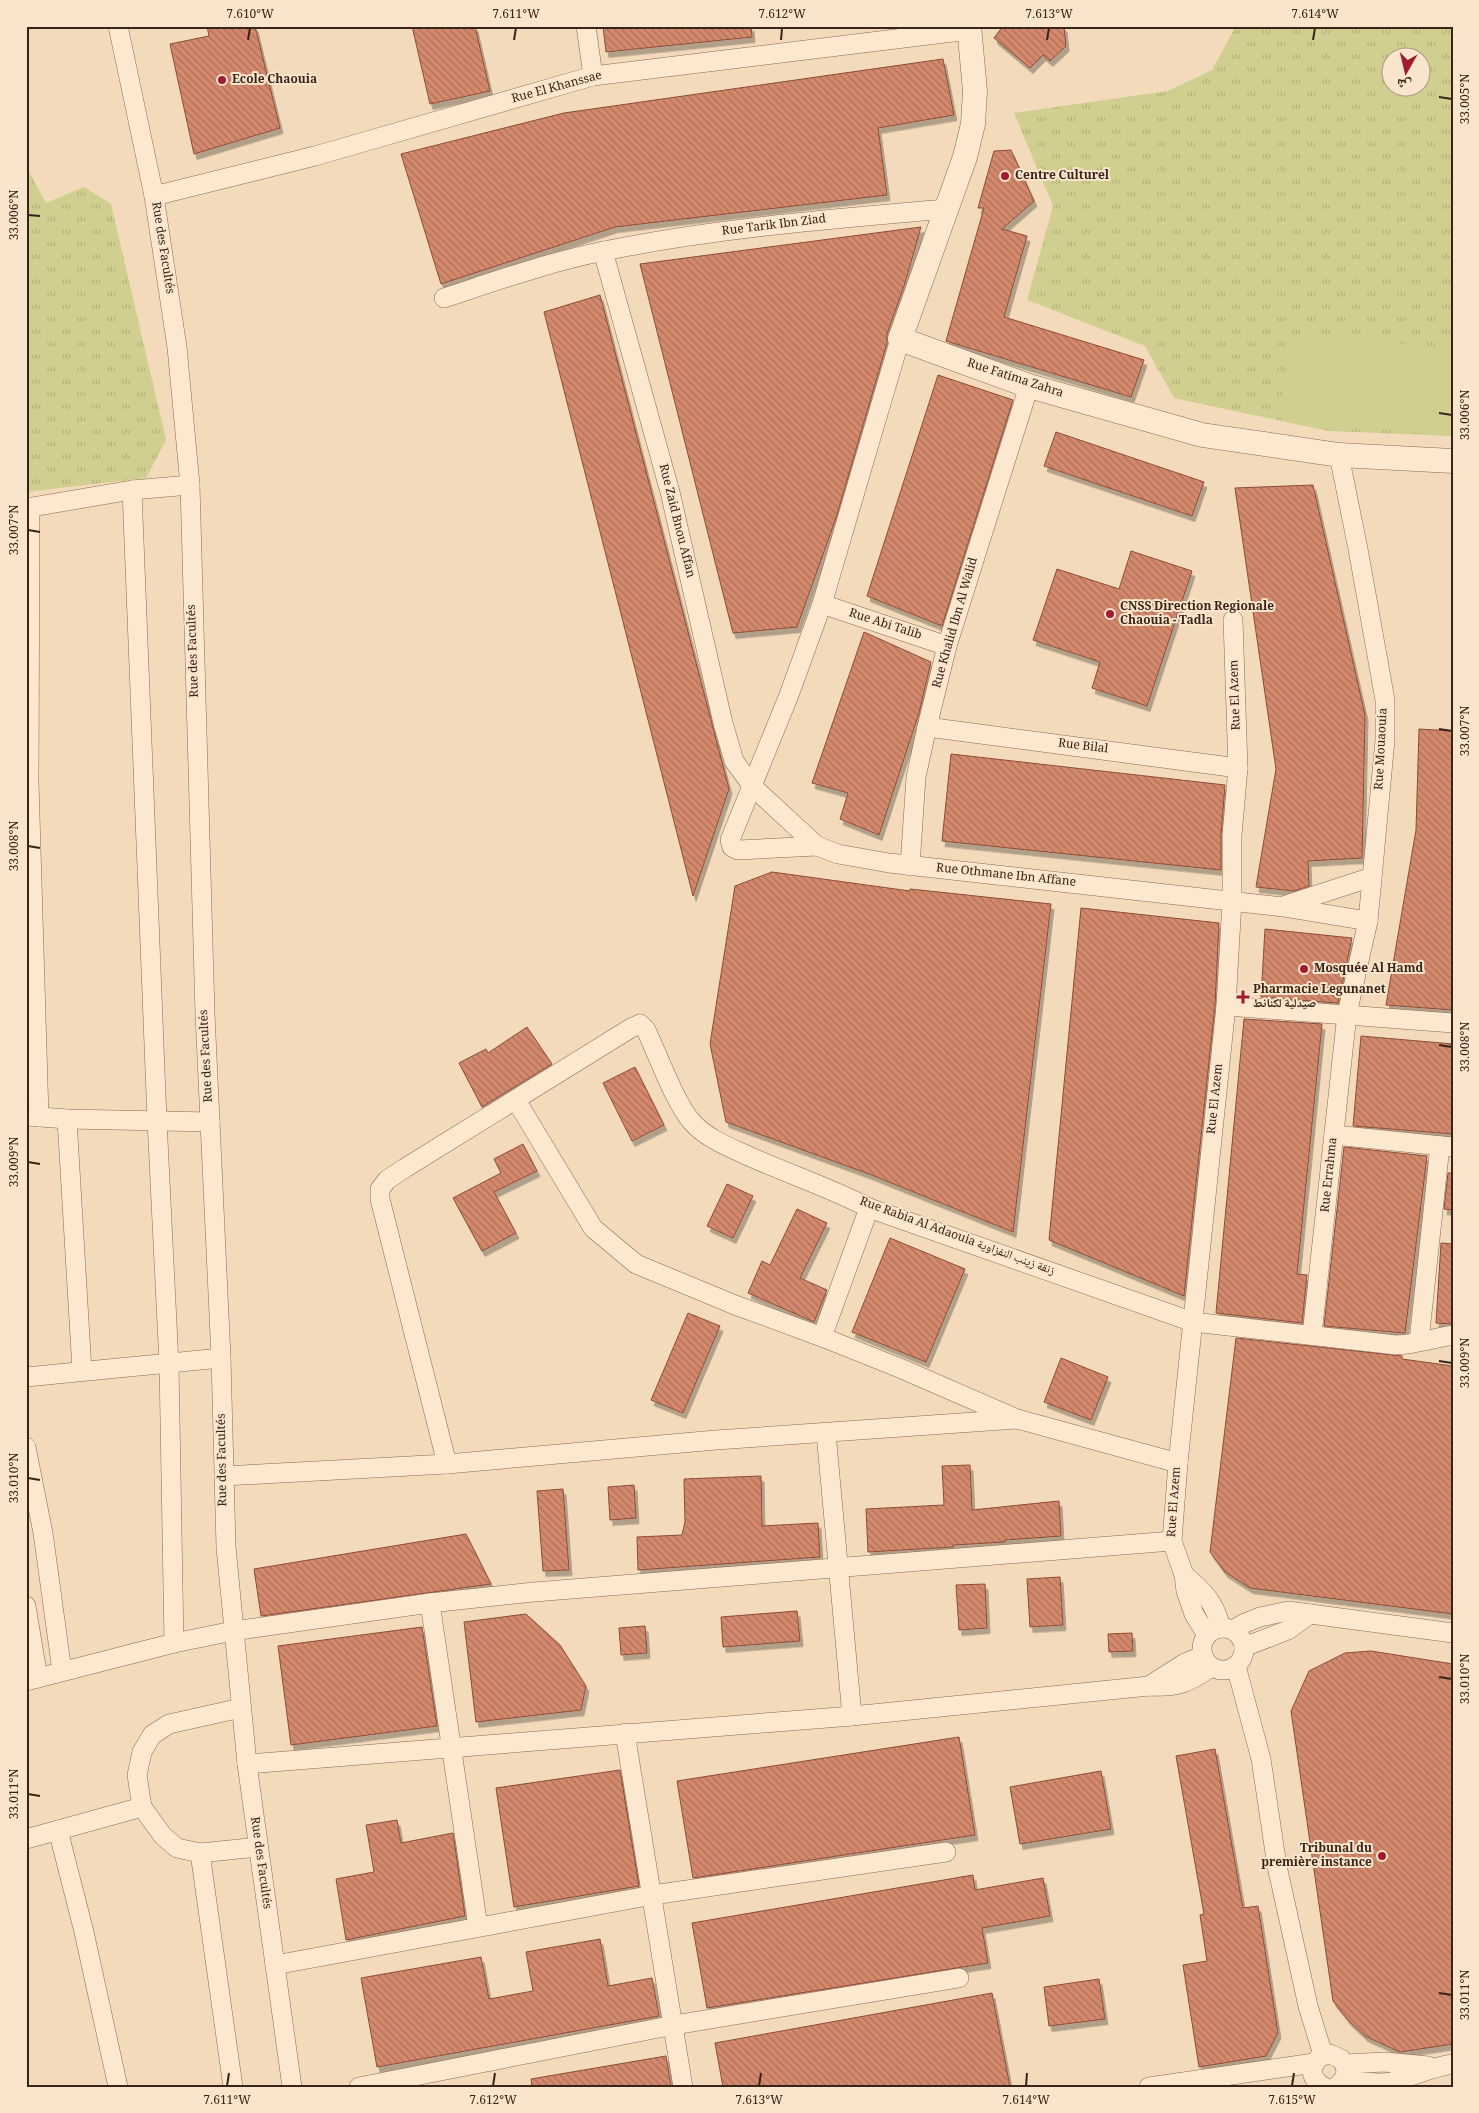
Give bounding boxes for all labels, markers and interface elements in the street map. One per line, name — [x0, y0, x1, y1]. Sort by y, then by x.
text: 7.610°W — [226, 5, 274, 26]
text: 7.611°W — [492, 5, 540, 26]
text: 7.612°W — [758, 5, 806, 26]
text: 7.613°W — [1025, 5, 1073, 26]
text: 7.614°W — [1291, 5, 1339, 26]
north arrow — [1382, 48, 1432, 98]
street label: Rue El Khanssae — [509, 66, 605, 110]
place label: Ecole Chaouia — [232, 70, 317, 91]
text: ش — [1395, 70, 1413, 96]
marker: Ecole Chaouia — [216, 74, 228, 86]
text: 33.005°N — [1456, 74, 1477, 124]
place label: Centre Culturel — [1015, 166, 1110, 187]
marker: Centre Culturel — [999, 170, 1011, 182]
text: 33.006°N — [5, 190, 26, 240]
street label: Rue des Facultés — [144, 200, 180, 296]
street label: Rue Tarik Ibn Ziad — [721, 209, 828, 243]
street label: Rue Fatima Zahra — [964, 354, 1066, 405]
text: 33.006°N — [1456, 390, 1477, 440]
street label: Rue Zaid Bnou Affan — [652, 462, 700, 580]
text: 33.007°N — [5, 505, 26, 555]
street label: Rue Khalid Ibn Al Walid — [927, 554, 985, 691]
place label: CNSS Direction Regionale Chaouia - Tadla — [1120, 597, 1274, 632]
street label: Rue Abi Talib — [846, 603, 924, 647]
street label: Rue des Facultés — [182, 604, 206, 698]
marker: CNSS Direction Regionale Chaouia - Tadla — [1104, 608, 1116, 620]
street label: Rue El Azem — [1224, 659, 1248, 731]
text: 33.007°N — [1456, 706, 1477, 756]
street label: Rue Mouaouia — [1369, 707, 1395, 791]
street label: Rue Bilal — [1057, 734, 1110, 761]
text: 33.008°N — [5, 821, 26, 871]
street label: Rue Othmane Ibn Affane — [935, 858, 1077, 894]
place label: Mosquée Al Hamd — [1314, 959, 1423, 980]
marker: Mosquée Al Hamd — [1298, 963, 1310, 975]
place label: Pharmacie Legunanet صيدلية لكنانط — [1253, 980, 1386, 1015]
marker: Pharmacie Legunanet صيدلية لكنانط — [1237, 991, 1249, 1003]
street label: Rue des Facultés — [194, 1009, 220, 1103]
text: 33.008°N — [1456, 1022, 1477, 1072]
street label: Rue El Azem — [1202, 1063, 1230, 1135]
street label: Rue Errahma — [1316, 1136, 1344, 1214]
text: 33.009°N — [5, 1137, 26, 1187]
street label: Rue Rabia Al Adaouia زنقة زينب النفزاوية — [856, 1192, 1058, 1282]
text: 33.009°N — [1456, 1338, 1477, 1388]
street label: Rue des Facultés — [212, 1413, 234, 1507]
text: 33.010°N — [5, 1453, 26, 1503]
street label: Rue El Azem — [1162, 1466, 1188, 1538]
text: 33.010°N — [1456, 1654, 1477, 1704]
text: 33.011°N — [5, 1769, 26, 1819]
street label: Rue des Facultés — [243, 1815, 277, 1911]
place label: Tribunal du première instance — [1261, 1839, 1372, 1874]
marker: Tribunal du première instance — [1376, 1850, 1388, 1862]
text: 33.011°N — [1456, 1970, 1477, 2020]
text: 7.611°W — [203, 2091, 251, 2112]
text: 7.612°W — [469, 2091, 517, 2112]
text: 7.613°W — [735, 2091, 783, 2112]
text: 7.614°W — [1002, 2091, 1050, 2112]
text: 7.615°W — [1268, 2091, 1316, 2112]

